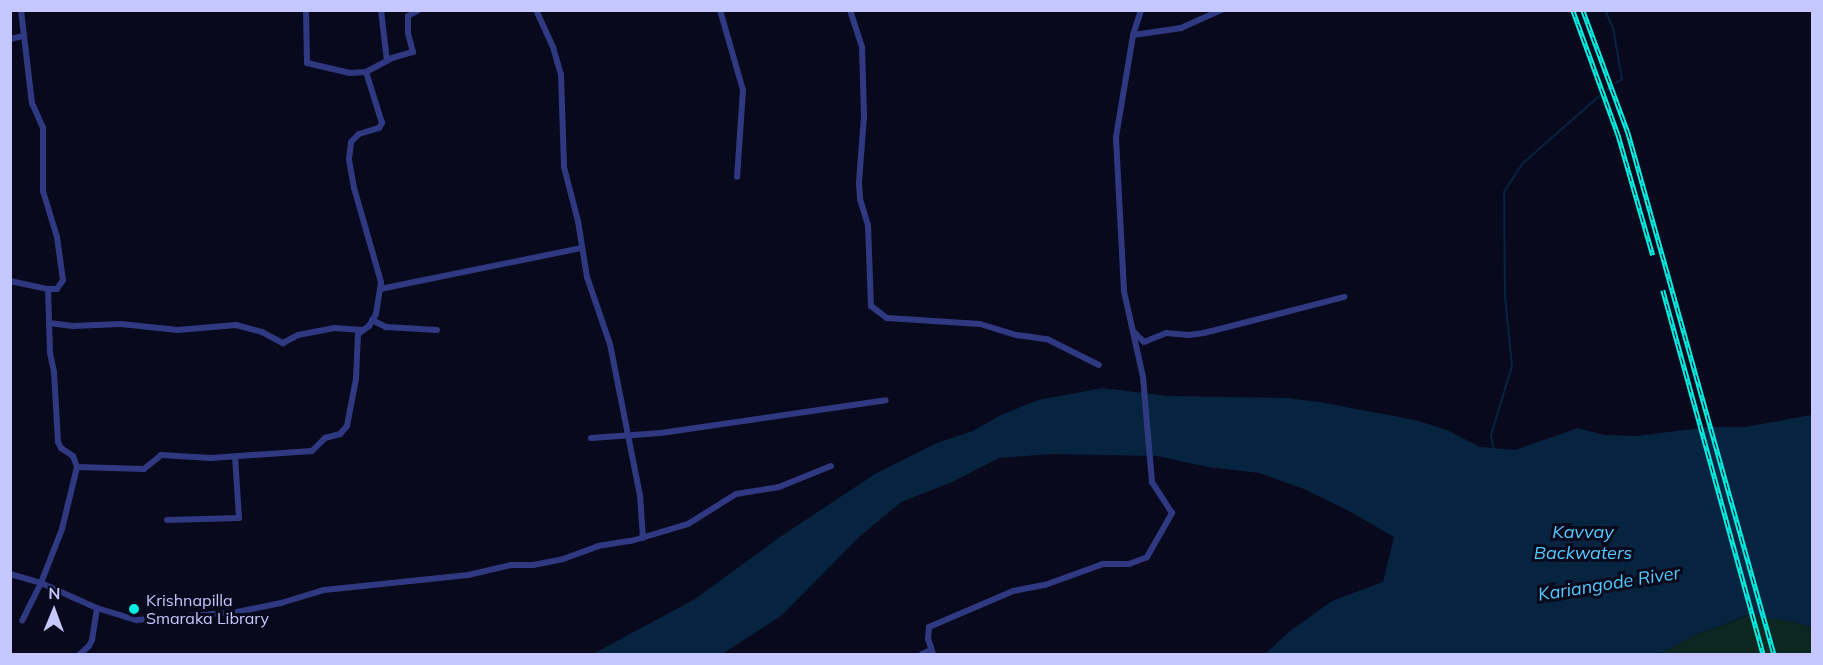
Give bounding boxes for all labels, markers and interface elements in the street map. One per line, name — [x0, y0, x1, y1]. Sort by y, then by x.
water label: Kavvay Backwaters — [1534, 522, 1632, 564]
water label: Kariangode River — [1537, 562, 1681, 606]
north arrow — [24, 581, 84, 641]
text: N — [48, 583, 61, 603]
place label: Krishnapilla Smaraka Library — [146, 590, 269, 628]
marker: Krishnapilla Smaraka Library — [127, 602, 141, 616]

